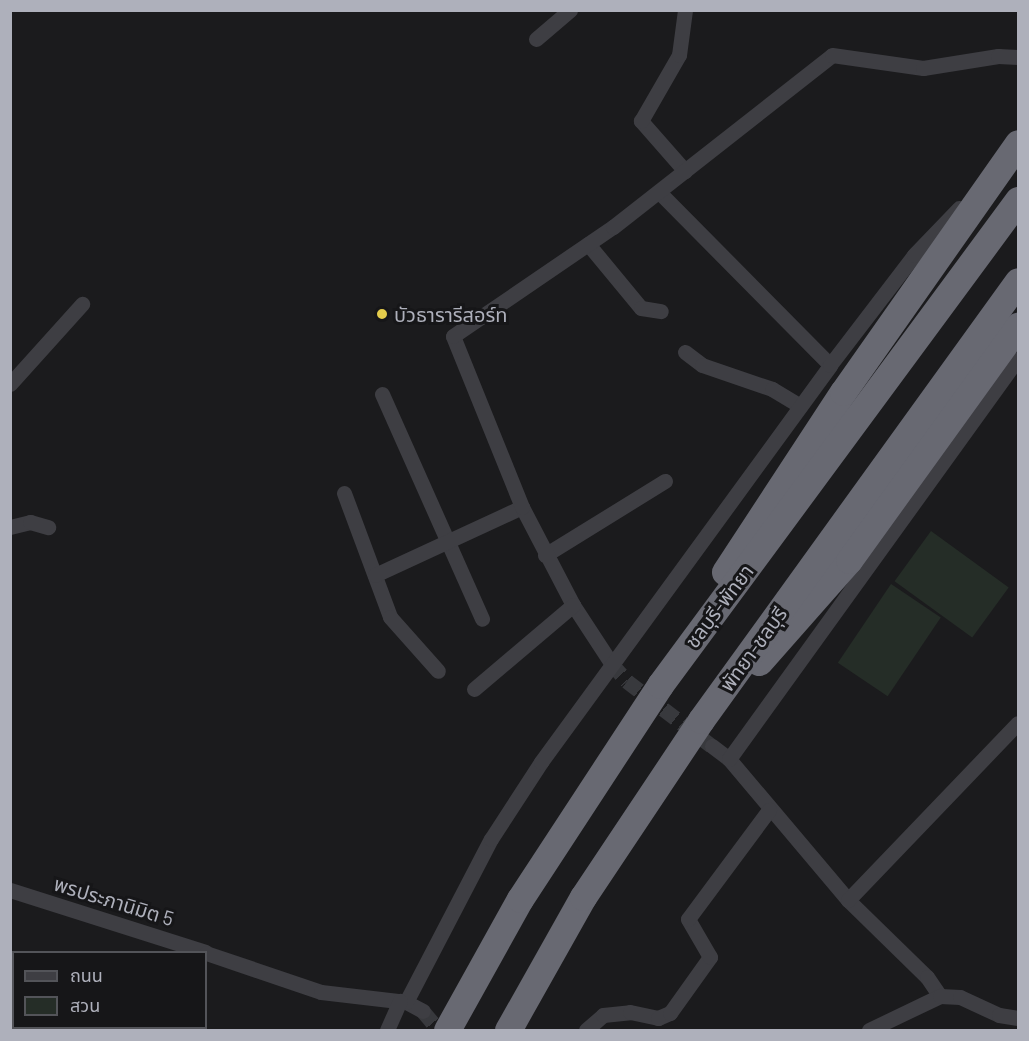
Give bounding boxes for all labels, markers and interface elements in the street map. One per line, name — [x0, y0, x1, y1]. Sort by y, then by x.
place label: บัวธารารีสอร์ท — [394, 302, 507, 326]
marker: บัวธารารีสอร์ท — [375, 307, 389, 321]
street label: ชลบุรี-พัทยา — [680, 560, 758, 652]
street label: พัทยา-ชลบุรี — [714, 602, 792, 696]
street label: พรประภานิมิต 5 — [51, 871, 177, 931]
legend — [12, 951, 207, 1029]
text: ถนน — [70, 964, 103, 986]
text: สวน — [70, 994, 100, 1016]

